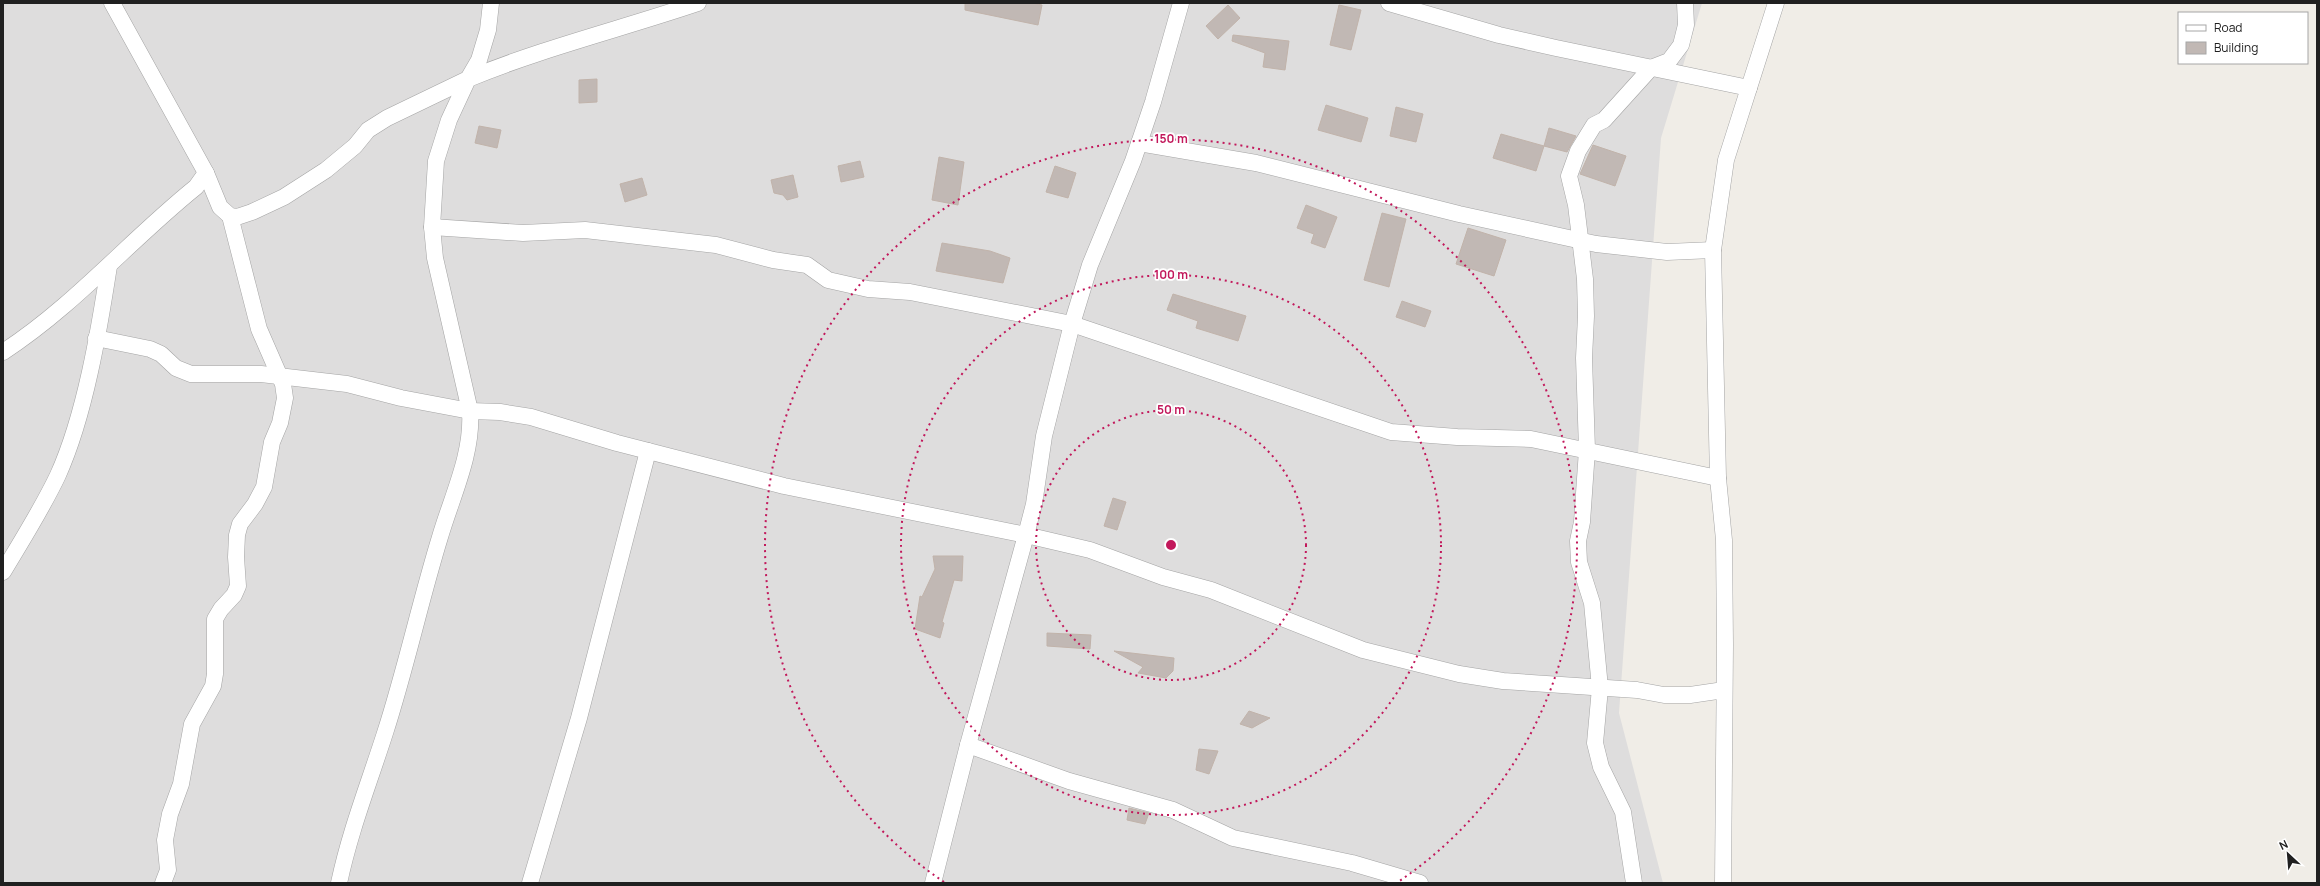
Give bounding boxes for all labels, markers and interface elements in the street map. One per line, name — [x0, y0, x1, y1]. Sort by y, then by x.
legend — [2178, 12, 2308, 64]
text: Road — [2214, 19, 2242, 36]
text: Building — [2214, 39, 2258, 56]
text: 150 m — [1154, 130, 1188, 147]
text: 100 m — [1154, 266, 1188, 283]
text: 50 m — [1157, 401, 1185, 418]
centre of rings — [1164, 538, 1178, 552]
north arrow — [2268, 834, 2308, 874]
text: N — [2277, 836, 2290, 853]

